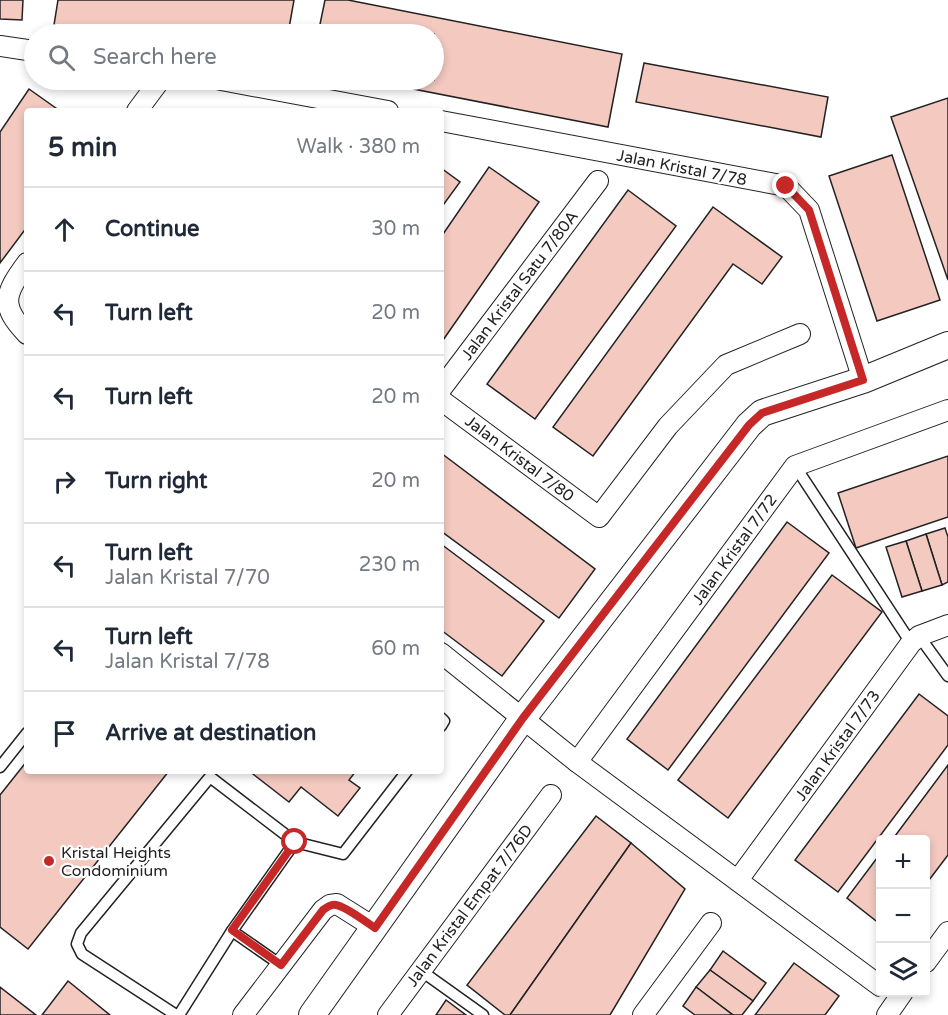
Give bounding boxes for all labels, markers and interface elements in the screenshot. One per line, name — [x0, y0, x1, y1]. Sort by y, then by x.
search box — [24, 24, 444, 90]
icon: search — [45, 41, 78, 74]
text: Search here — [93, 44, 217, 70]
text: 5 min — [48, 132, 117, 163]
text: Walk · 380 m — [297, 135, 420, 159]
street label: Jalan Kristal 7/78 — [615, 146, 748, 190]
route end — [772, 172, 798, 198]
street label: Jalan Kristal Satu 7/80A — [457, 207, 583, 364]
icon: ahead — [48, 213, 81, 246]
text: Continue — [105, 216, 200, 242]
text: 30 m — [371, 217, 420, 241]
icon: left — [48, 297, 81, 330]
text: Turn left — [105, 300, 193, 326]
text: 20 m — [371, 301, 420, 325]
icon: left — [48, 381, 81, 414]
text: Turn left — [105, 384, 193, 410]
text: 20 m — [371, 385, 420, 409]
street label: Jalan Kristal 7/80 — [461, 411, 578, 506]
icon: right — [48, 465, 81, 498]
text: Turn right — [105, 468, 207, 494]
text: 20 m — [371, 469, 420, 493]
street label: Jalan Kristal 7/72 — [688, 490, 782, 609]
text: Turn left — [105, 540, 193, 566]
icon: left — [48, 549, 81, 582]
text: 230 m — [359, 553, 420, 577]
text: Jalan Kristal 7/70 — [105, 566, 270, 590]
text: Turn left — [105, 624, 193, 650]
icon: left — [48, 633, 81, 666]
text: 60 m — [371, 637, 420, 661]
text: Jalan Kristal 7/78 — [105, 650, 270, 674]
street label: Jalan Kristal 7/73 — [791, 686, 885, 805]
icon: arrive — [48, 717, 81, 750]
text: Arrive at destination — [105, 720, 316, 746]
street label: Jalan Kristal Empat 7/76D — [402, 821, 537, 991]
route start — [281, 828, 307, 854]
map controls — [876, 835, 930, 997]
button: + — [876, 835, 930, 889]
place label: Kristal Heights Condominium — [61, 843, 171, 881]
marker: Kristal Heights Condominium — [42, 854, 56, 868]
button: − — [876, 889, 930, 943]
button: layers — [876, 943, 930, 997]

